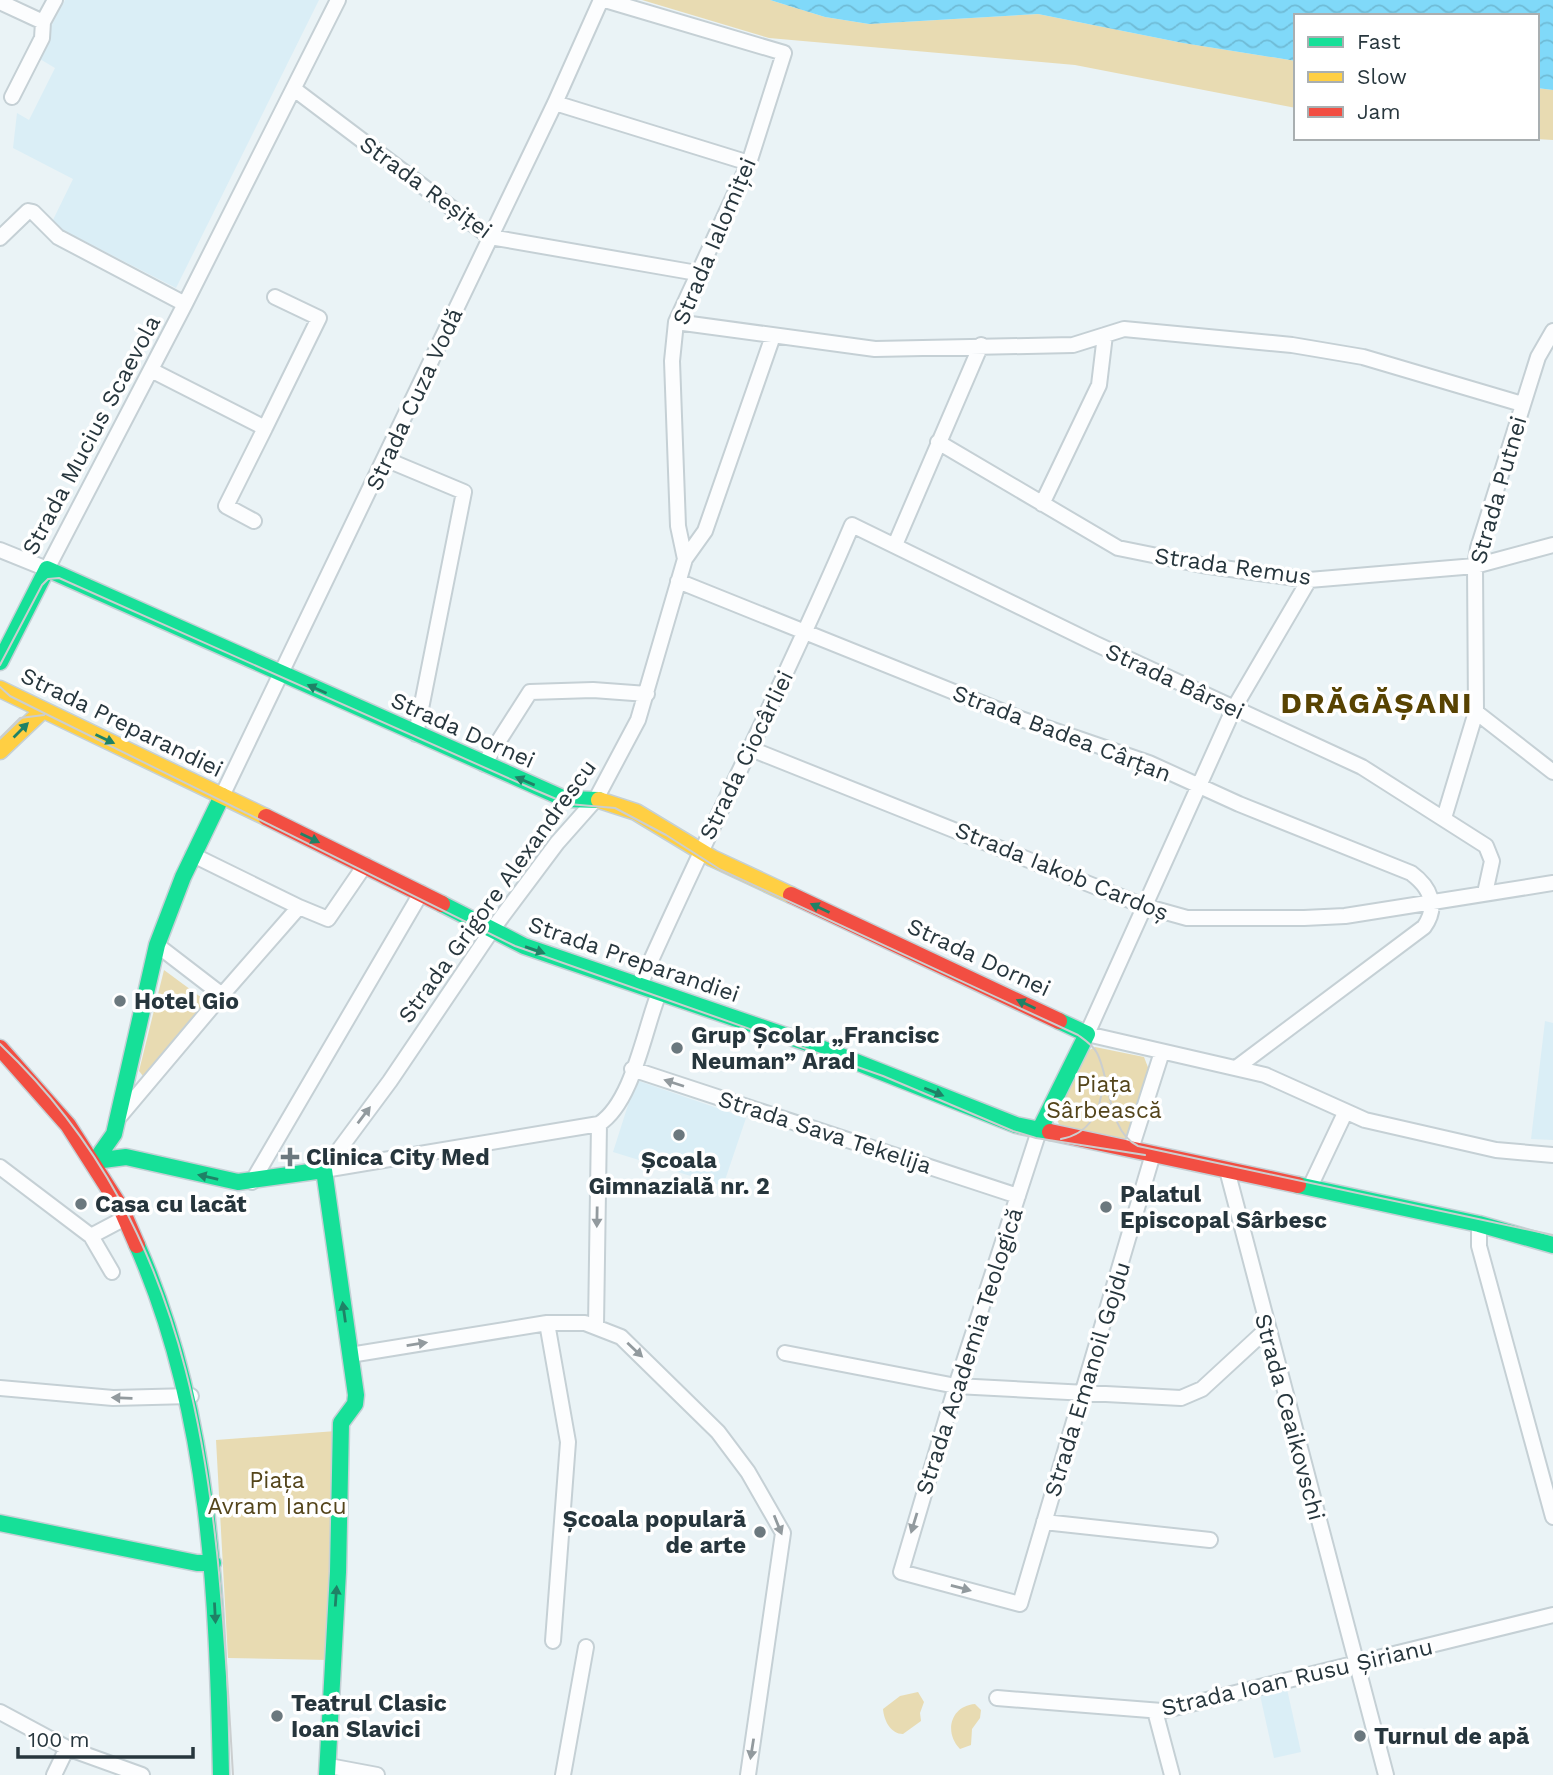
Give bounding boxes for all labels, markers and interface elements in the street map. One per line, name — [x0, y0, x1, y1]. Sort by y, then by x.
legend — [1294, 14, 1539, 140]
text: Fast — [1357, 29, 1401, 54]
text: Slow — [1357, 64, 1407, 89]
text: Jam — [1357, 99, 1400, 124]
street label: Strada Reșiței — [354, 130, 497, 244]
street label: Strada Ialomiței — [667, 154, 762, 329]
street label: Strada Cuza Vodă — [360, 304, 469, 495]
street label: Strada Mucius Scaevola — [17, 311, 166, 560]
street label: Strada Putnei — [1464, 413, 1533, 567]
street label: Strada Remus — [1153, 542, 1313, 591]
street label: Strada Bârsei — [1101, 638, 1248, 725]
street label: Strada Preparandiei — [16, 662, 227, 783]
street label: Strada Ciocârliei — [694, 666, 799, 844]
street label: Strada Badea Cârțan — [949, 679, 1175, 788]
one-way arrow — [306, 683, 327, 694]
district label: DRĂGĂȘANI — [1280, 685, 1474, 720]
street label: Strada Dornei — [387, 687, 539, 774]
one-way arrow — [13, 722, 29, 739]
one-way arrow — [95, 733, 115, 744]
street label: Strada Grigore Alexandrescu — [393, 754, 602, 1028]
one-way arrow — [514, 775, 535, 786]
street label: Strada Iakob Cardoș — [951, 816, 1172, 927]
one-way arrow — [300, 832, 320, 844]
one-way arrow — [810, 902, 830, 914]
street label: Strada Preparandiei — [525, 911, 743, 1008]
street label: Strada Dornei — [903, 913, 1055, 1002]
one-way arrow — [525, 945, 546, 956]
place label: Hotel Gio — [134, 988, 239, 1015]
marker: Hotel Gio — [112, 993, 128, 1009]
one-way arrow — [1016, 998, 1036, 1010]
place label: Grup Școlar „Francisc Neuman” Arad — [691, 1022, 940, 1075]
marker: Grup Școlar „Francisc Neuman” Arad — [669, 1040, 685, 1056]
park label: Piața Sârbească — [1046, 1071, 1162, 1124]
one-way arrow — [663, 1077, 684, 1088]
street label: Strada Sava Tekelija — [715, 1085, 935, 1180]
one-way arrow — [924, 1087, 945, 1098]
one-way arrow — [357, 1106, 371, 1124]
marker: Școala Gimnazială nr. 2 — [671, 1127, 687, 1143]
place label: Clinica City Med — [306, 1144, 490, 1171]
marker: Clinica City Med — [280, 1147, 300, 1167]
place label: Școala Gimnazială nr. 2 — [588, 1147, 770, 1200]
one-way arrow — [197, 1171, 219, 1182]
place label: Palatul Episcopal Sârbesc — [1120, 1181, 1327, 1234]
place label: Casa cu lacăt — [95, 1191, 247, 1218]
marker: Casa cu lacăt — [73, 1196, 89, 1212]
marker: Palatul Episcopal Sârbesc — [1098, 1199, 1114, 1215]
street label: Strada Academia Teologică — [910, 1204, 1029, 1498]
one-way arrow — [592, 1206, 603, 1228]
street label: Strada Emanoil Gojdu — [1039, 1258, 1136, 1500]
one-way arrow — [338, 1300, 349, 1322]
street label: Strada Ceaikovschi — [1249, 1311, 1330, 1523]
one-way arrow — [406, 1338, 428, 1349]
one-way arrow — [626, 1342, 643, 1358]
one-way arrow — [111, 1393, 133, 1404]
park label: Piața Avram Iancu — [207, 1467, 347, 1520]
place label: Școala populară de arte — [563, 1506, 747, 1559]
one-way arrow — [909, 1513, 919, 1534]
one-way arrow — [772, 1515, 784, 1535]
marker: Școala populară de arte — [752, 1524, 768, 1540]
one-way arrow — [950, 1583, 972, 1594]
one-way arrow — [331, 1585, 342, 1607]
one-way arrow — [210, 1602, 221, 1624]
street label: Strada Ioan Rusu Șirianu — [1159, 1633, 1436, 1722]
place label: Teatrul Clasic Ioan Slavici — [291, 1690, 447, 1743]
marker: Teatrul Clasic Ioan Slavici — [269, 1708, 285, 1724]
scale bar — [18, 1716, 192, 1760]
place label: Turnul de apă — [1374, 1723, 1530, 1750]
text: 100 m — [28, 1727, 90, 1752]
marker: Turnul de apă — [1352, 1728, 1368, 1744]
one-way arrow — [746, 1738, 757, 1760]

